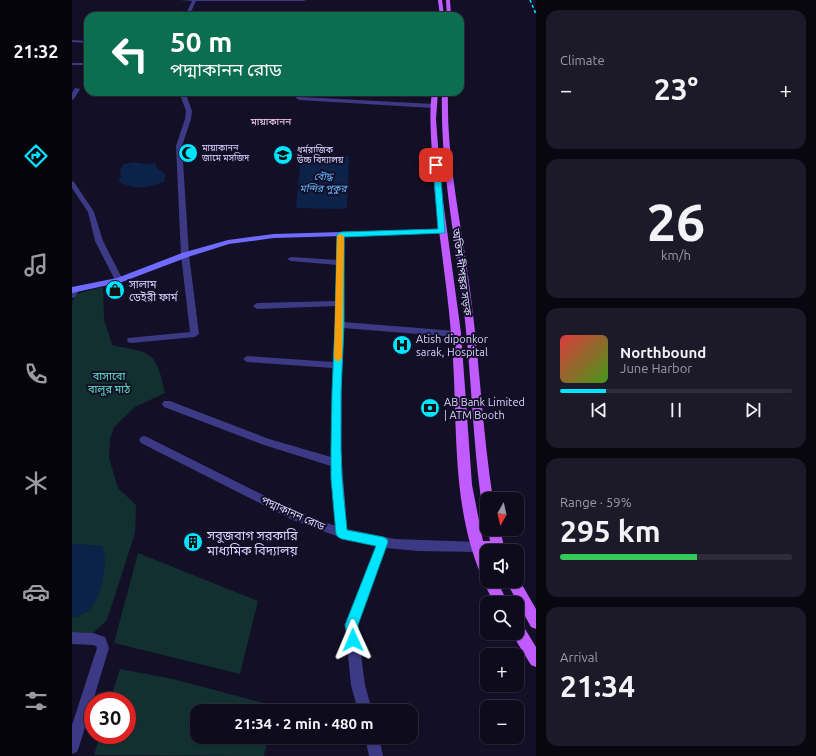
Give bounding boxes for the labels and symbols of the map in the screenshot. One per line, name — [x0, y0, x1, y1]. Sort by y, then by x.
district label: মায়াকানন — [250, 116, 292, 127]
mosque icon: মায়াকানন জামে মসজিদ — [177, 142, 199, 164]
place label: মায়াকানন জামে মসজিদ — [201, 143, 250, 163]
school or university icon: ধর্মরাজিক উচ্চ বিদ্যালয় — [272, 144, 294, 166]
place label: ধর্মরাজিক উচ্চ বিদ্যালয় — [296, 144, 344, 165]
pin — [419, 148, 453, 182]
water label: বৌদ্ধ মন্দির পুকুর — [300, 170, 348, 195]
street label: অতিশ দীপঙ্কর সড়ক — [450, 227, 474, 316]
place label: সালাম ডেইরী ফার্ম — [128, 278, 179, 303]
shop icon: সালাম ডেইরী ফার্ম — [104, 279, 126, 301]
place label: Atish diponkor sarak, Hospital — [416, 333, 489, 358]
hospital icon: Atish diponkor sarak, Hospital — [391, 334, 413, 356]
park label: বাসাবো বালুর মাঠ — [87, 370, 131, 396]
place label: AB Bank Limited | ATM Booth — [444, 396, 525, 421]
bank icon: AB Bank Limited | ATM Booth — [419, 397, 441, 419]
north arrow — [480, 492, 524, 536]
street label: পদ্মাকানন রোড — [259, 494, 327, 532]
place label: সবুজবাগ সরকারি মাধ্যমিক বিদ্যালয় — [206, 528, 298, 557]
building icon: সবুজবাগ সরকারি মাধ্যমিক বিদ্যালয় — [182, 531, 204, 553]
position arrow — [332, 619, 374, 661]
speed limit sign: 30 — [84, 692, 136, 744]

